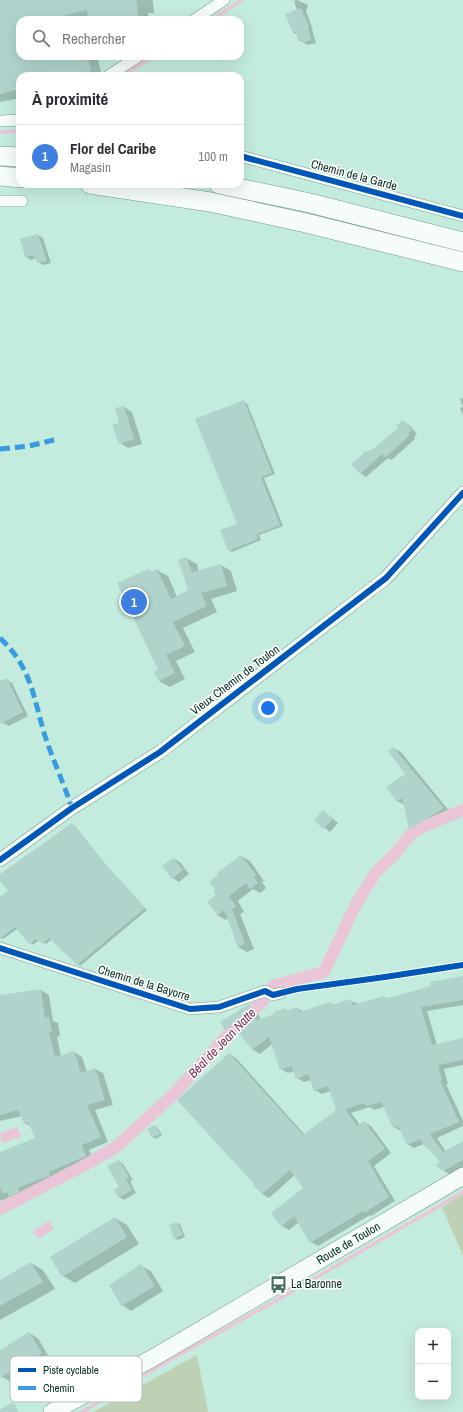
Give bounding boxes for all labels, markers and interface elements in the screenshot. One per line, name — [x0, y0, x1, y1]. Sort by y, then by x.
search box — [16, 16, 244, 60]
icon: search — [30, 27, 52, 49]
text: Rechercher — [62, 28, 126, 49]
text: À proximité — [32, 87, 108, 110]
text: Flor del Caribe — [70, 138, 156, 159]
text: 1 — [42, 148, 48, 165]
text: 100 m — [198, 148, 228, 165]
street label: Chemin de la Garde — [309, 156, 399, 194]
text: Magasin — [70, 159, 111, 176]
pin: 1 — [121, 587, 147, 617]
street label: Vieux Chemin de Toulon — [187, 641, 283, 719]
your location — [258, 698, 278, 718]
street label: Chemin de la Bayorre — [96, 961, 192, 1005]
water label: Béal de Jean Natte — [184, 1004, 260, 1082]
street label: Route de Toulon — [313, 1218, 383, 1268]
bus stop icon: La Baronne — [268, 1274, 288, 1294]
place label: La Baronne — [291, 1276, 342, 1292]
map controls — [415, 1328, 451, 1400]
button: + — [415, 1328, 451, 1364]
legend — [10, 1356, 142, 1402]
text: Piste cyclable — [43, 1363, 99, 1377]
button: − — [415, 1364, 451, 1400]
text: Chemin — [43, 1381, 75, 1395]

